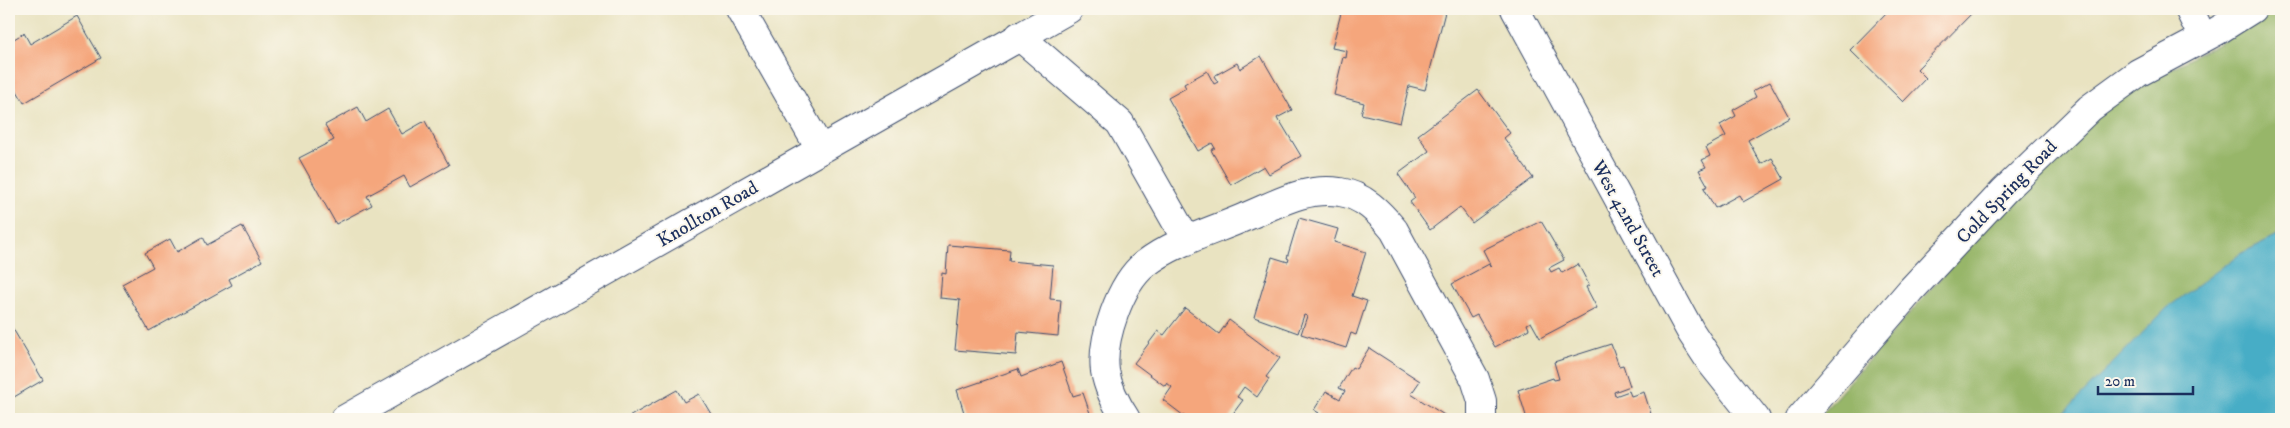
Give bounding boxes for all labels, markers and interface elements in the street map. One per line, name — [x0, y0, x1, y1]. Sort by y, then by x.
street label: Cold Spring Road — [1952, 135, 2063, 249]
street label: West 42nd Street — [1586, 156, 1669, 281]
street label: Knollton Road — [653, 176, 763, 252]
scale bar — [2098, 363, 2192, 395]
text: 20 m — [2105, 372, 2135, 391]

